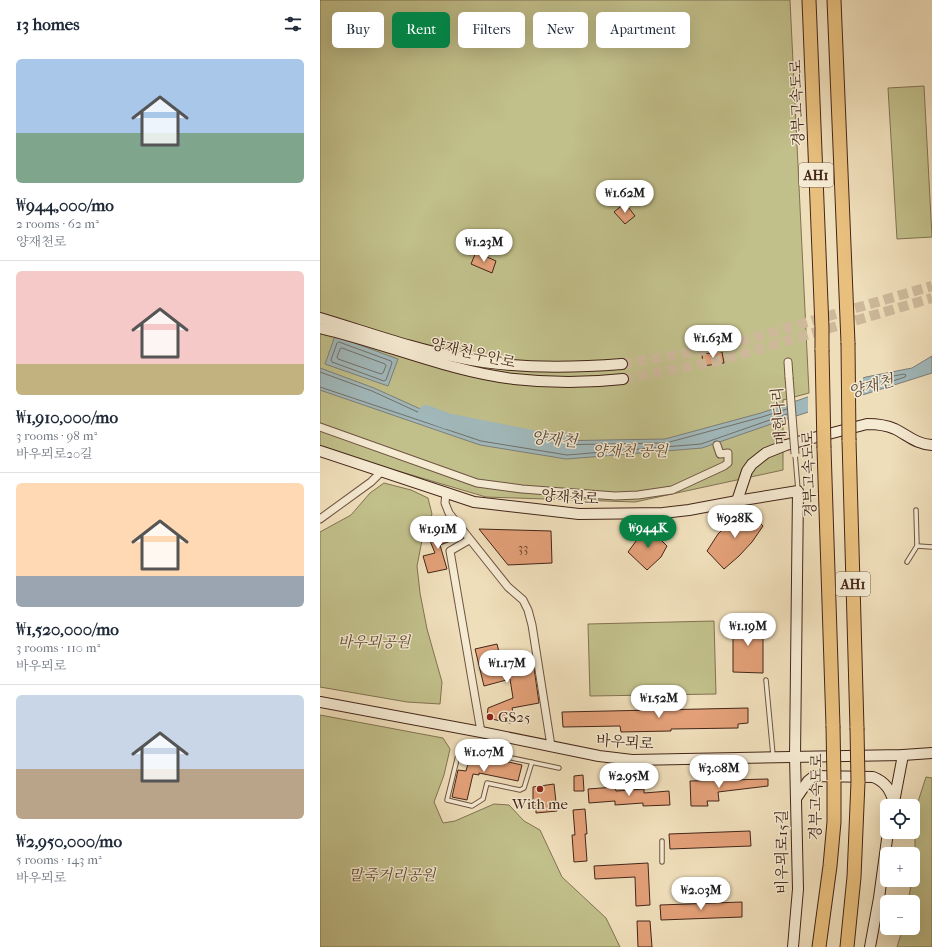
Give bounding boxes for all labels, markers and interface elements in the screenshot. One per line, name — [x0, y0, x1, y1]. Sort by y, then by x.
chip: Buy — [332, 12, 384, 48]
chip: Rent — [392, 12, 450, 48]
chip: Filters — [458, 12, 525, 48]
chip: New — [533, 12, 588, 48]
chip: Apartment — [596, 12, 690, 48]
icon: filters — [282, 13, 304, 35]
text: 13 homes — [16, 14, 79, 34]
street label: 경부고속도로 — [786, 59, 808, 147]
icon: home — [124, 85, 196, 157]
road number: AH1 — [799, 163, 833, 187]
pin: ₩1.62M — [592, 180, 658, 214]
text: ₩1.62M — [605, 185, 645, 200]
text: ₩944,000/mo — [16, 195, 114, 215]
text: 2 rooms · 62 m² — [16, 216, 99, 231]
pin: ₩1.23M — [451, 229, 517, 263]
text: 양재천로 — [16, 234, 66, 249]
text: ₩1.23M — [465, 234, 503, 249]
icon: home — [124, 297, 196, 369]
pin: ₩1.63M — [680, 325, 746, 359]
text: ₩1.63M — [693, 330, 733, 345]
street label: 양재천우안로 — [429, 334, 518, 372]
water label: 양재천 — [846, 370, 897, 402]
street label: 매헌다리 — [768, 386, 790, 446]
text: ₩1,910,000/mo — [16, 407, 118, 427]
text: 3 rooms · 98 m² — [16, 428, 97, 443]
water label: 양재천 — [530, 428, 579, 451]
street label: 경부고속도로 — [798, 430, 820, 518]
park label: 양재천 공원 — [592, 442, 669, 460]
text: 바우뫼로20길 — [16, 446, 93, 461]
street label: 양재천로 — [540, 486, 600, 508]
pin: ₩928K — [707, 505, 763, 539]
icon: home — [124, 509, 196, 581]
text: ₩928K — [716, 510, 754, 525]
pin: ₩944K — [620, 515, 676, 549]
pin: ₩1.91M — [405, 516, 471, 550]
text: ₩944K — [628, 520, 668, 535]
text: ₩1.91M — [419, 521, 457, 536]
house number: 33 — [518, 540, 528, 555]
road number: AH1 — [836, 572, 870, 596]
pin: ₩1.19M — [715, 613, 781, 647]
text: ₩1.19M — [729, 618, 767, 633]
text: ₩1,520,000/mo — [16, 619, 119, 639]
park label: 바우뫼공원 — [338, 633, 412, 651]
text: 3 rooms · 110 m² — [16, 640, 100, 655]
pin: ₩1.17M — [474, 650, 540, 684]
text: ₩1.17M — [488, 655, 526, 670]
text: 바우뫼로 — [16, 658, 66, 673]
pin: ₩1.52M — [626, 685, 692, 719]
text: ₩1.52M — [640, 690, 678, 705]
place label: GS25 — [498, 708, 531, 726]
marker: GS25 — [485, 712, 495, 722]
icon: home — [124, 721, 196, 793]
street label: 바우뫼로 — [595, 731, 655, 753]
pin: ₩1.07M — [451, 739, 517, 773]
text: ₩1.07M — [464, 744, 504, 759]
street label: 경부고속도로 — [806, 753, 826, 841]
pin: ₩3.08M — [686, 755, 752, 789]
text: ₩3.08M — [698, 760, 740, 775]
pin: ₩2.95M — [596, 763, 662, 797]
text: ₩2.95M — [609, 768, 650, 783]
marker: With me — [535, 784, 545, 794]
place label: With me — [511, 795, 568, 813]
map controls — [880, 799, 920, 935]
button: locate — [880, 799, 920, 839]
street label: 비우뫼로15길 — [773, 810, 791, 894]
text: ₩2,950,000/mo — [16, 831, 122, 851]
button: + — [880, 847, 920, 887]
text: 5 rooms · 143 m² — [16, 852, 102, 867]
park label: 말죽거리공원 — [349, 866, 437, 884]
text: 바우뫼로 — [16, 870, 66, 885]
pin: ₩2.03M — [668, 877, 734, 911]
text: ₩2.03M — [680, 882, 722, 897]
button: − — [880, 895, 920, 935]

